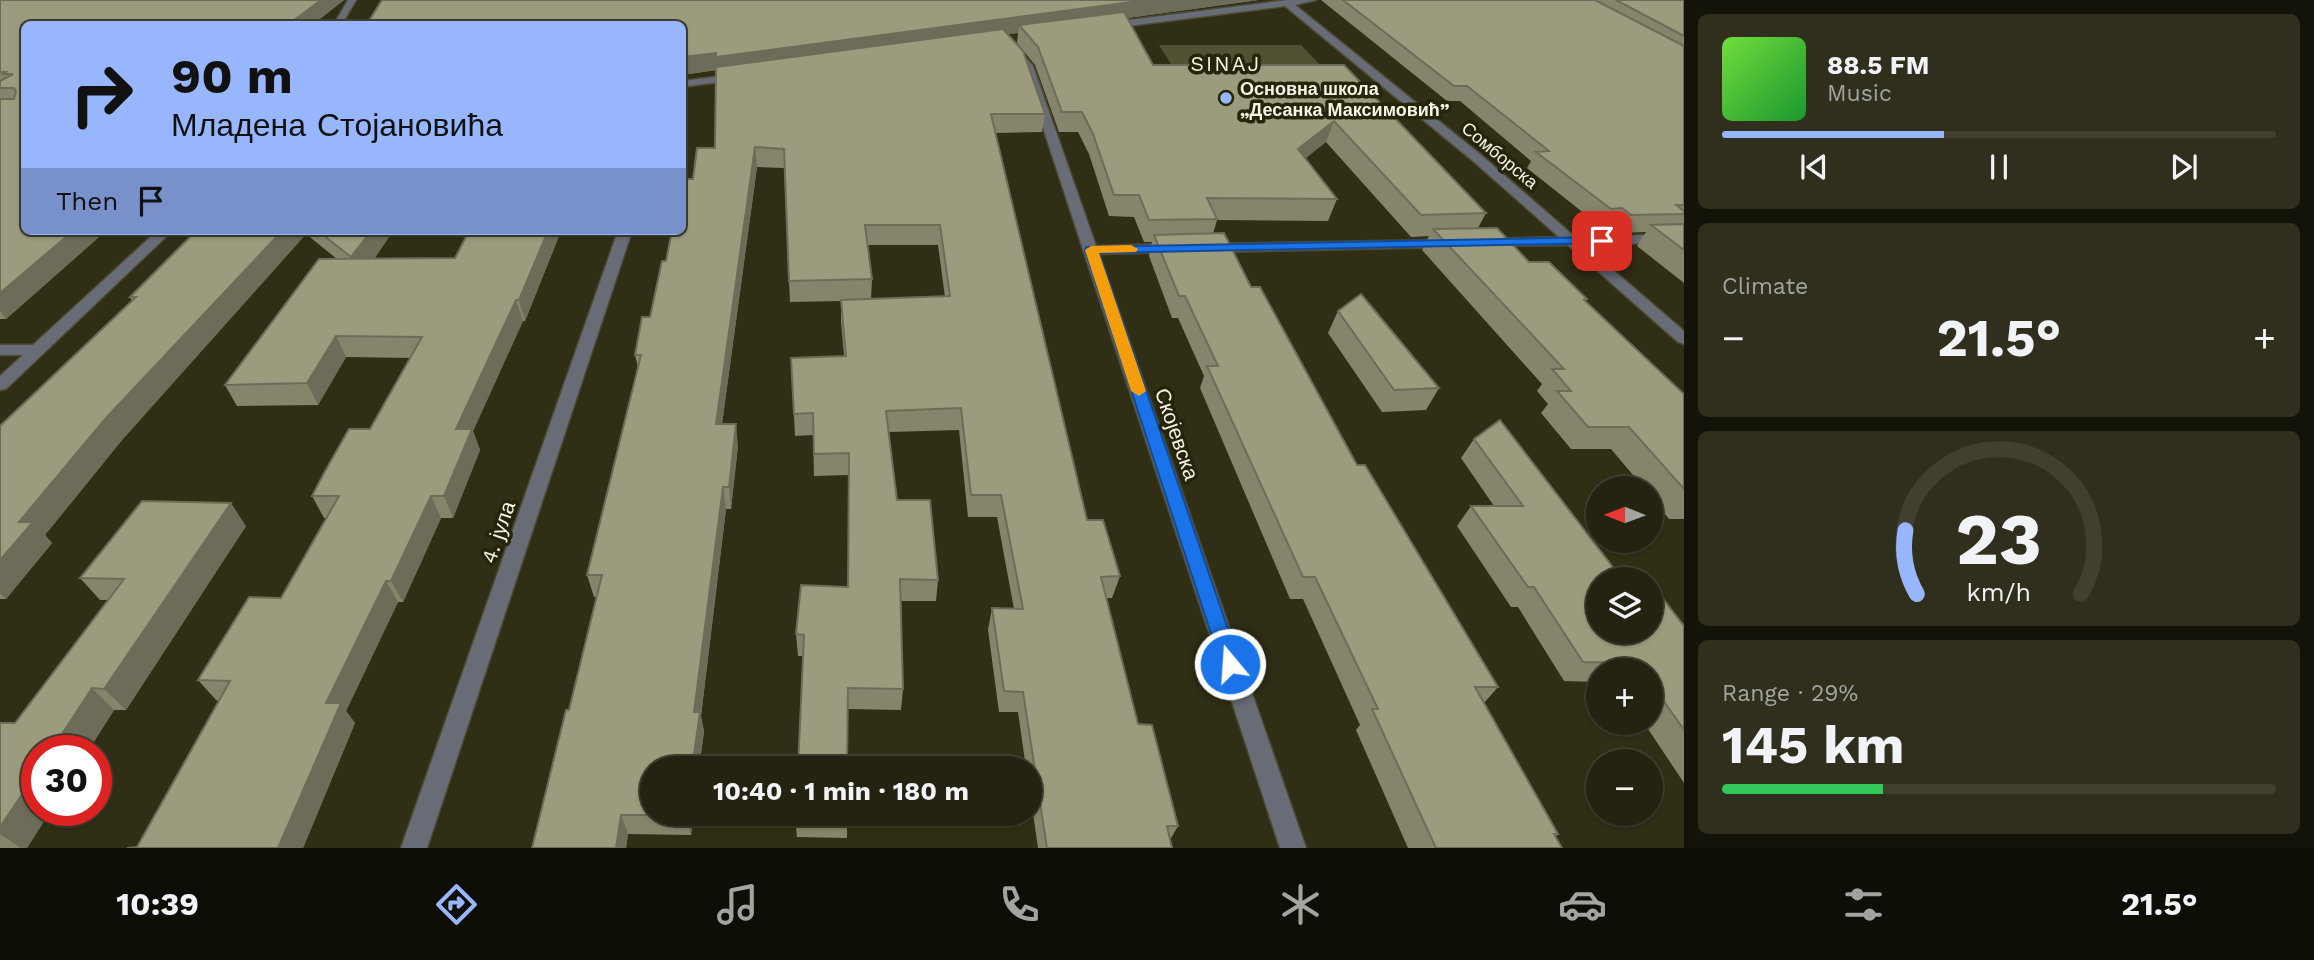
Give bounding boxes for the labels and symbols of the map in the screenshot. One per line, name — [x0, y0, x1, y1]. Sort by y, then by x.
district label: SINAJ — [1191, 51, 1261, 76]
place label: Основна школа „Десанка Максимовић” — [1240, 78, 1450, 120]
marker: Основна школа „Десанка Максимовић” — [1218, 90, 1234, 106]
street label: Сомборска — [1458, 117, 1543, 194]
pin — [1572, 211, 1632, 271]
street label: Скојевска — [1150, 385, 1204, 483]
north arrow — [1586, 476, 1662, 553]
street label: 4. јула — [476, 497, 520, 566]
position arrow — [1193, 627, 1267, 701]
speed limit sign: 30 — [21, 735, 112, 826]

